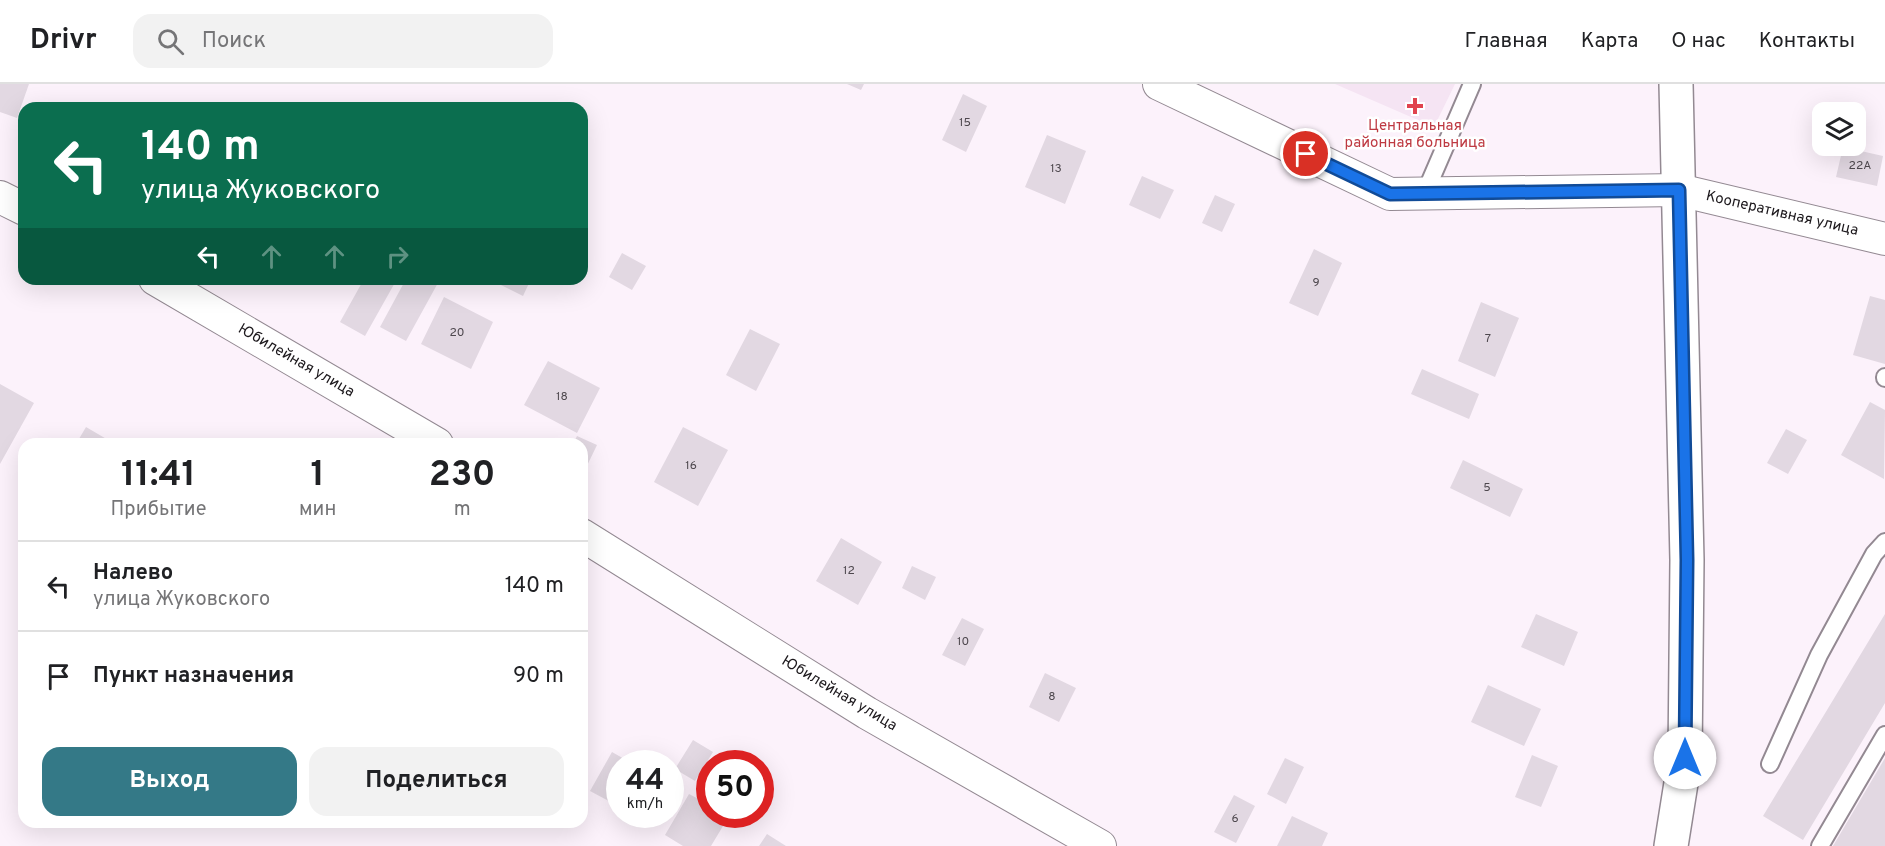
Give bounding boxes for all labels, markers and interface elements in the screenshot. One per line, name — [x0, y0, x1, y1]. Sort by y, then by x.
search box — [133, 14, 553, 68]
text: Drivr — [30, 23, 97, 59]
icon: search — [154, 25, 187, 58]
text: Поиск — [202, 28, 266, 55]
text: Главная — [1464, 28, 1548, 55]
text: Карта — [1581, 28, 1638, 55]
text: О нас — [1671, 28, 1726, 55]
text: Контакты — [1759, 28, 1855, 55]
marker: Центральная районная больница — [1406, 97, 1424, 115]
map controls — [1812, 102, 1866, 156]
button: layers — [1812, 102, 1866, 156]
house number: 15 — [959, 115, 971, 131]
place label: Центральная районная больница — [1345, 117, 1485, 153]
text: 140 m — [141, 122, 260, 175]
icon: left — [42, 126, 120, 204]
pin — [1280, 128, 1331, 179]
icon: arrive — [1289, 137, 1322, 170]
house number: 22А — [1849, 158, 1871, 174]
house number: 13 — [1050, 161, 1062, 177]
text: улица Жуковского — [141, 174, 380, 208]
street label: Кооперативная улица — [1704, 187, 1860, 241]
icon: left — [192, 240, 225, 273]
icon: ahead — [255, 240, 288, 273]
icon: ahead — [318, 240, 351, 273]
icon: right — [381, 240, 414, 273]
house number: 9 — [1312, 275, 1320, 291]
street label: Юбилейная улица — [234, 320, 358, 402]
house number: 20 — [449, 325, 465, 341]
house number: 7 — [1485, 331, 1491, 347]
house number: 18 — [556, 389, 568, 405]
text: 11:41 — [121, 453, 196, 499]
text: 1 — [310, 453, 325, 499]
text: 230 — [429, 453, 495, 499]
house number: 16 — [685, 458, 697, 474]
house number: 5 — [1483, 480, 1491, 496]
text: Прибытие — [111, 497, 206, 523]
text: мин — [299, 497, 336, 523]
text: m — [454, 497, 471, 523]
text: Налево — [93, 560, 173, 587]
house number: 12 — [843, 563, 855, 579]
icon: left — [42, 570, 75, 603]
text: 140 m — [505, 573, 564, 600]
text: улица Жуковского — [93, 587, 270, 613]
house number: 10 — [957, 634, 969, 650]
street label: Юбилейная улица — [778, 652, 900, 736]
icon: arrive — [42, 660, 75, 693]
text: Пункт назначения — [93, 663, 294, 690]
text: 90 m — [513, 663, 564, 690]
house number: 8 — [1048, 689, 1056, 705]
position arrow — [1653, 726, 1717, 790]
button: Выход — [42, 747, 297, 816]
button: Поделиться — [309, 747, 564, 816]
speed limit sign: 50 — [696, 750, 774, 828]
text: 44 — [626, 763, 664, 800]
text: km/h — [627, 795, 663, 814]
house number: 6 — [1231, 811, 1239, 827]

